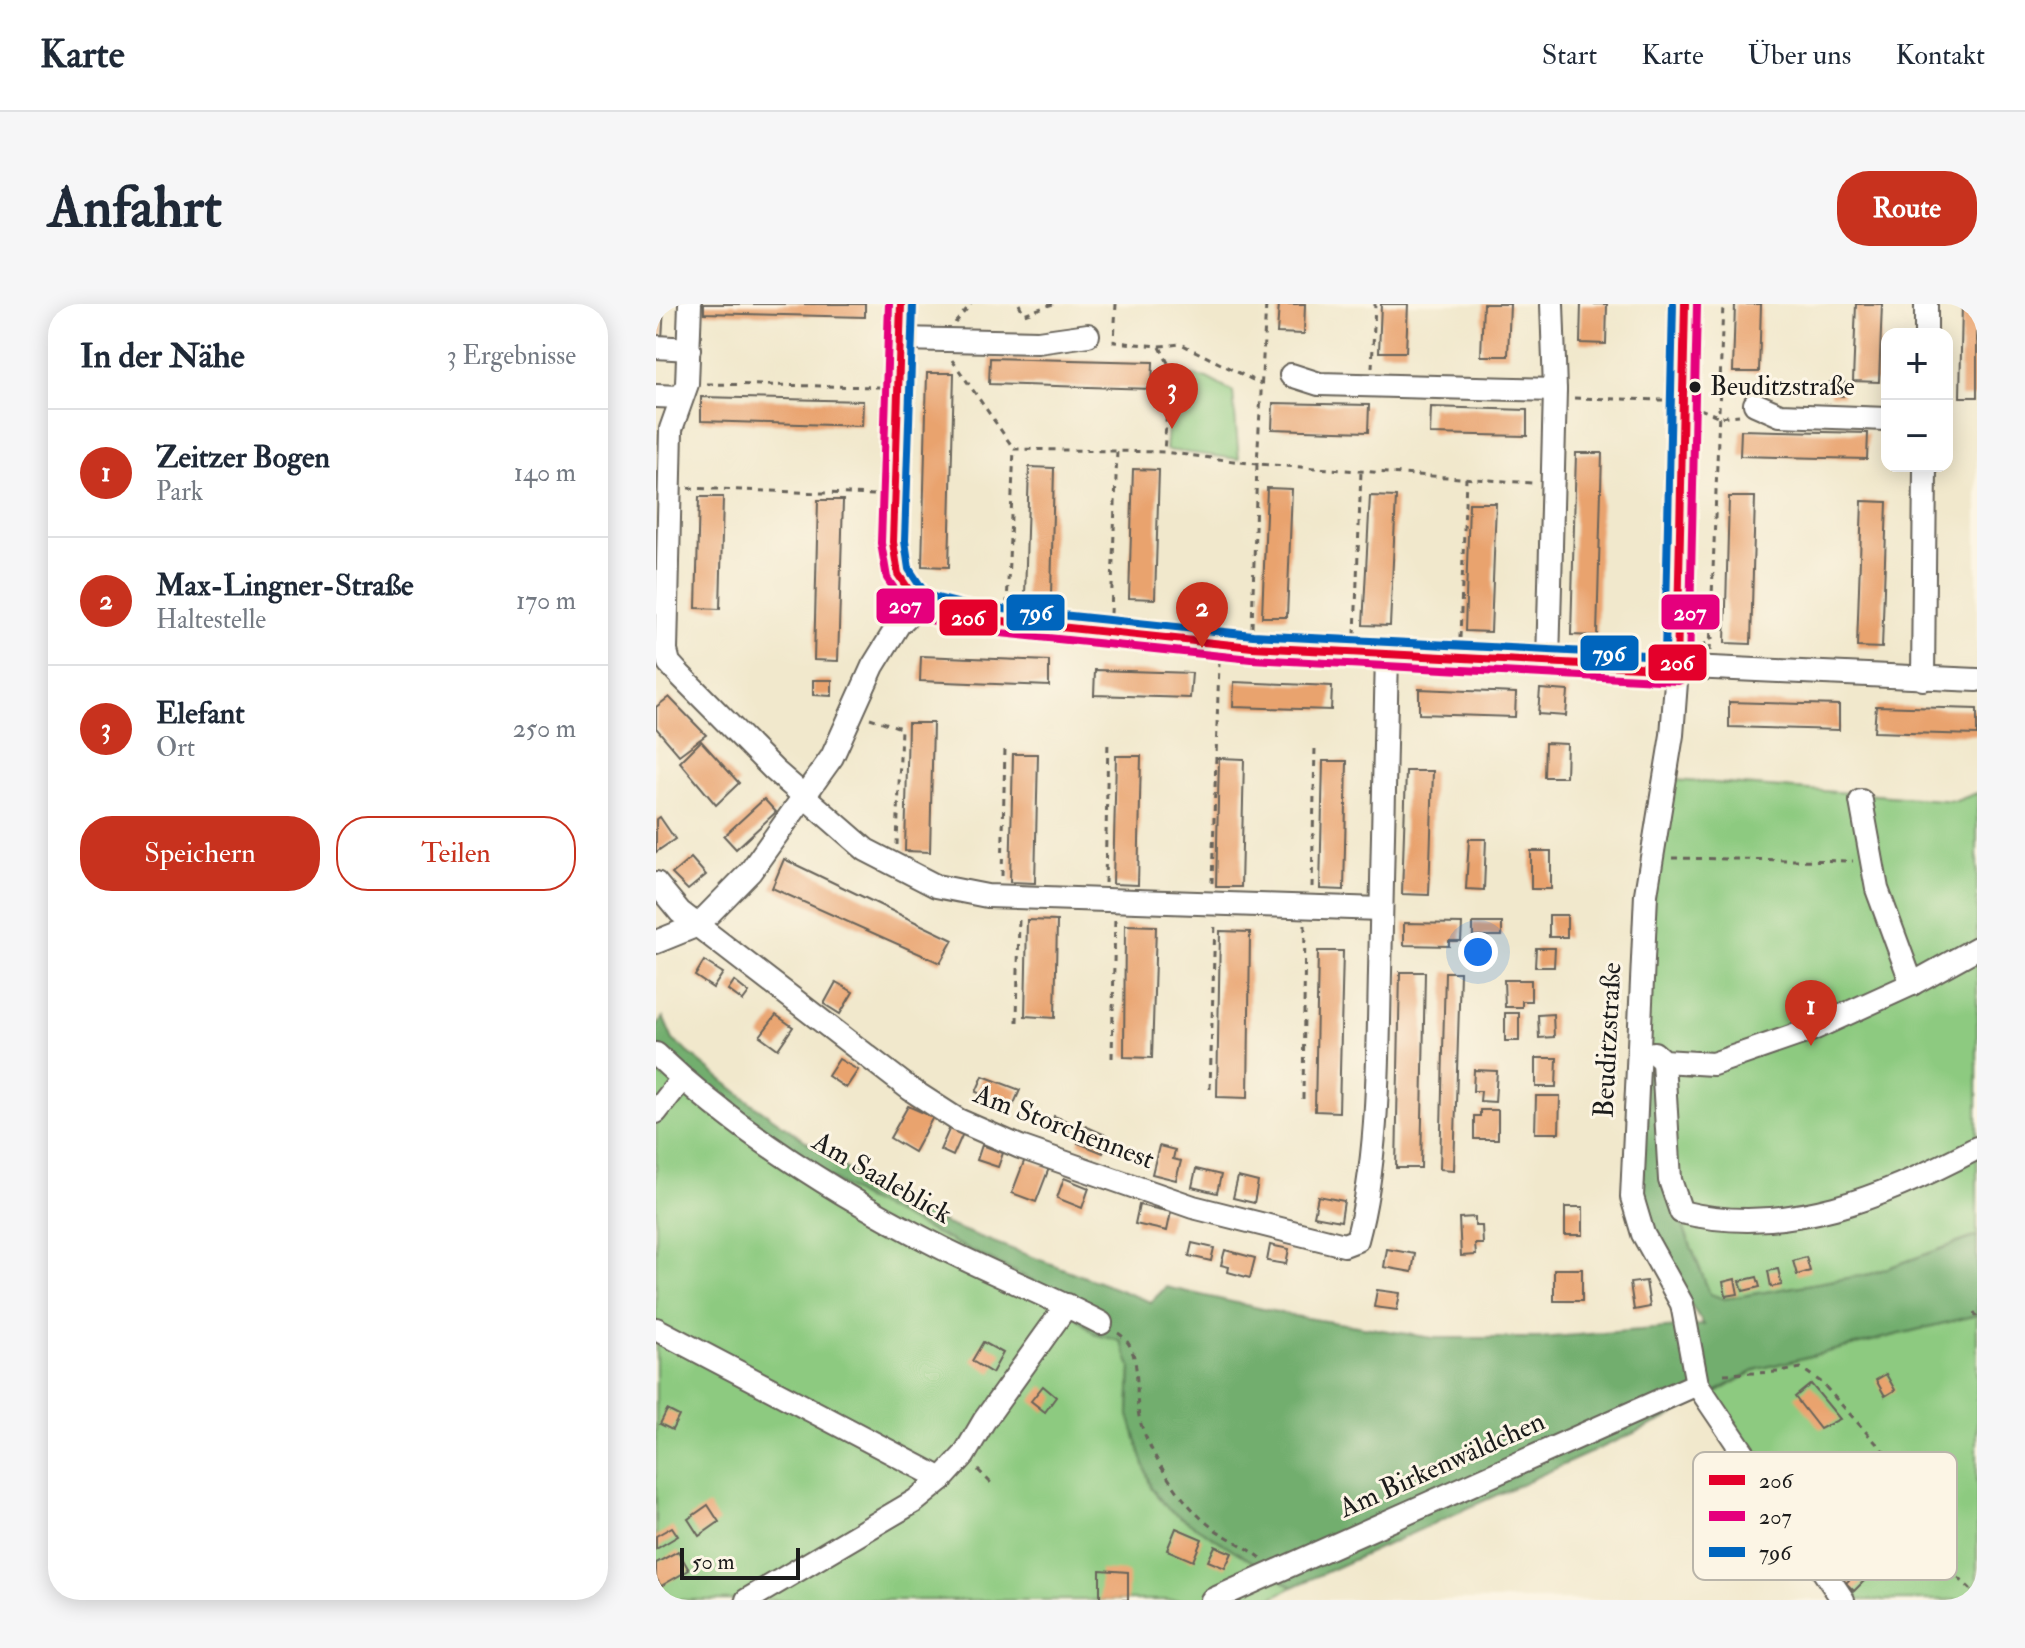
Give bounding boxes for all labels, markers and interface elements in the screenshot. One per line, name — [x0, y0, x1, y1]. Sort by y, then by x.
text: Karte — [40, 31, 125, 79]
text: Start — [1542, 38, 1597, 73]
text: Karte — [1641, 38, 1704, 73]
text: Über uns — [1748, 38, 1851, 73]
text: Kontakt — [1895, 38, 1985, 73]
button: Route — [1837, 171, 1977, 246]
text: Anfahrt — [48, 173, 222, 244]
map controls — [1881, 328, 1953, 472]
button: + — [1881, 328, 1953, 400]
text: In der Nähe — [80, 335, 245, 378]
text: 3 Ergebnisse — [447, 340, 576, 372]
pin: 3 — [1146, 363, 1198, 429]
place label: Beuditzstraße — [1710, 371, 1855, 403]
marker: Beuditzstraße — [1687, 379, 1703, 395]
button: − — [1881, 400, 1953, 472]
text: Zeitzer Bogen — [156, 439, 330, 476]
text: 1 — [101, 457, 111, 489]
text: 140 m — [514, 457, 576, 489]
text: Park — [156, 476, 203, 508]
text: Max-Lingner-Straße — [156, 567, 414, 604]
pin: 2 — [1176, 582, 1228, 648]
text: 2 — [99, 585, 113, 617]
text: 170 m — [516, 585, 576, 617]
line badge: 207 — [875, 587, 936, 625]
text: 207 — [889, 592, 922, 620]
line badge: 796 — [1005, 593, 1066, 632]
line badge: 207 — [1660, 593, 1721, 631]
line badge: 206 — [938, 598, 999, 637]
text: 796 — [1020, 599, 1054, 627]
text: 207 — [1674, 599, 1707, 627]
text: Haltestelle — [156, 604, 266, 636]
text: 206 — [951, 604, 987, 632]
line badge: 796 — [1579, 634, 1640, 672]
text: 796 — [1593, 640, 1627, 668]
line badge: 206 — [1647, 643, 1708, 682]
text: 206 — [1660, 649, 1696, 677]
text: Elefant — [156, 695, 245, 732]
text: 3 — [101, 713, 111, 745]
text: 250 m — [513, 713, 576, 745]
text: Ort — [156, 732, 195, 764]
button: Speichern — [80, 816, 320, 891]
button: Teilen — [336, 816, 576, 891]
your location — [1458, 932, 1498, 972]
street label: Beuditzstraße — [1586, 961, 1630, 1119]
pin: 1 — [1785, 980, 1837, 1046]
street label: Am Storchennest — [968, 1076, 1159, 1178]
street label: Am Saaleblick — [805, 1123, 959, 1232]
street label: Am Birkenwäldchen — [1333, 1404, 1550, 1527]
legend — [1693, 1452, 1957, 1580]
text: 206 — [1759, 1467, 1794, 1495]
text: 207 — [1759, 1503, 1792, 1531]
text: 796 — [1759, 1539, 1793, 1567]
scale bar — [680, 1544, 800, 1580]
text: 50 m — [692, 1548, 734, 1576]

